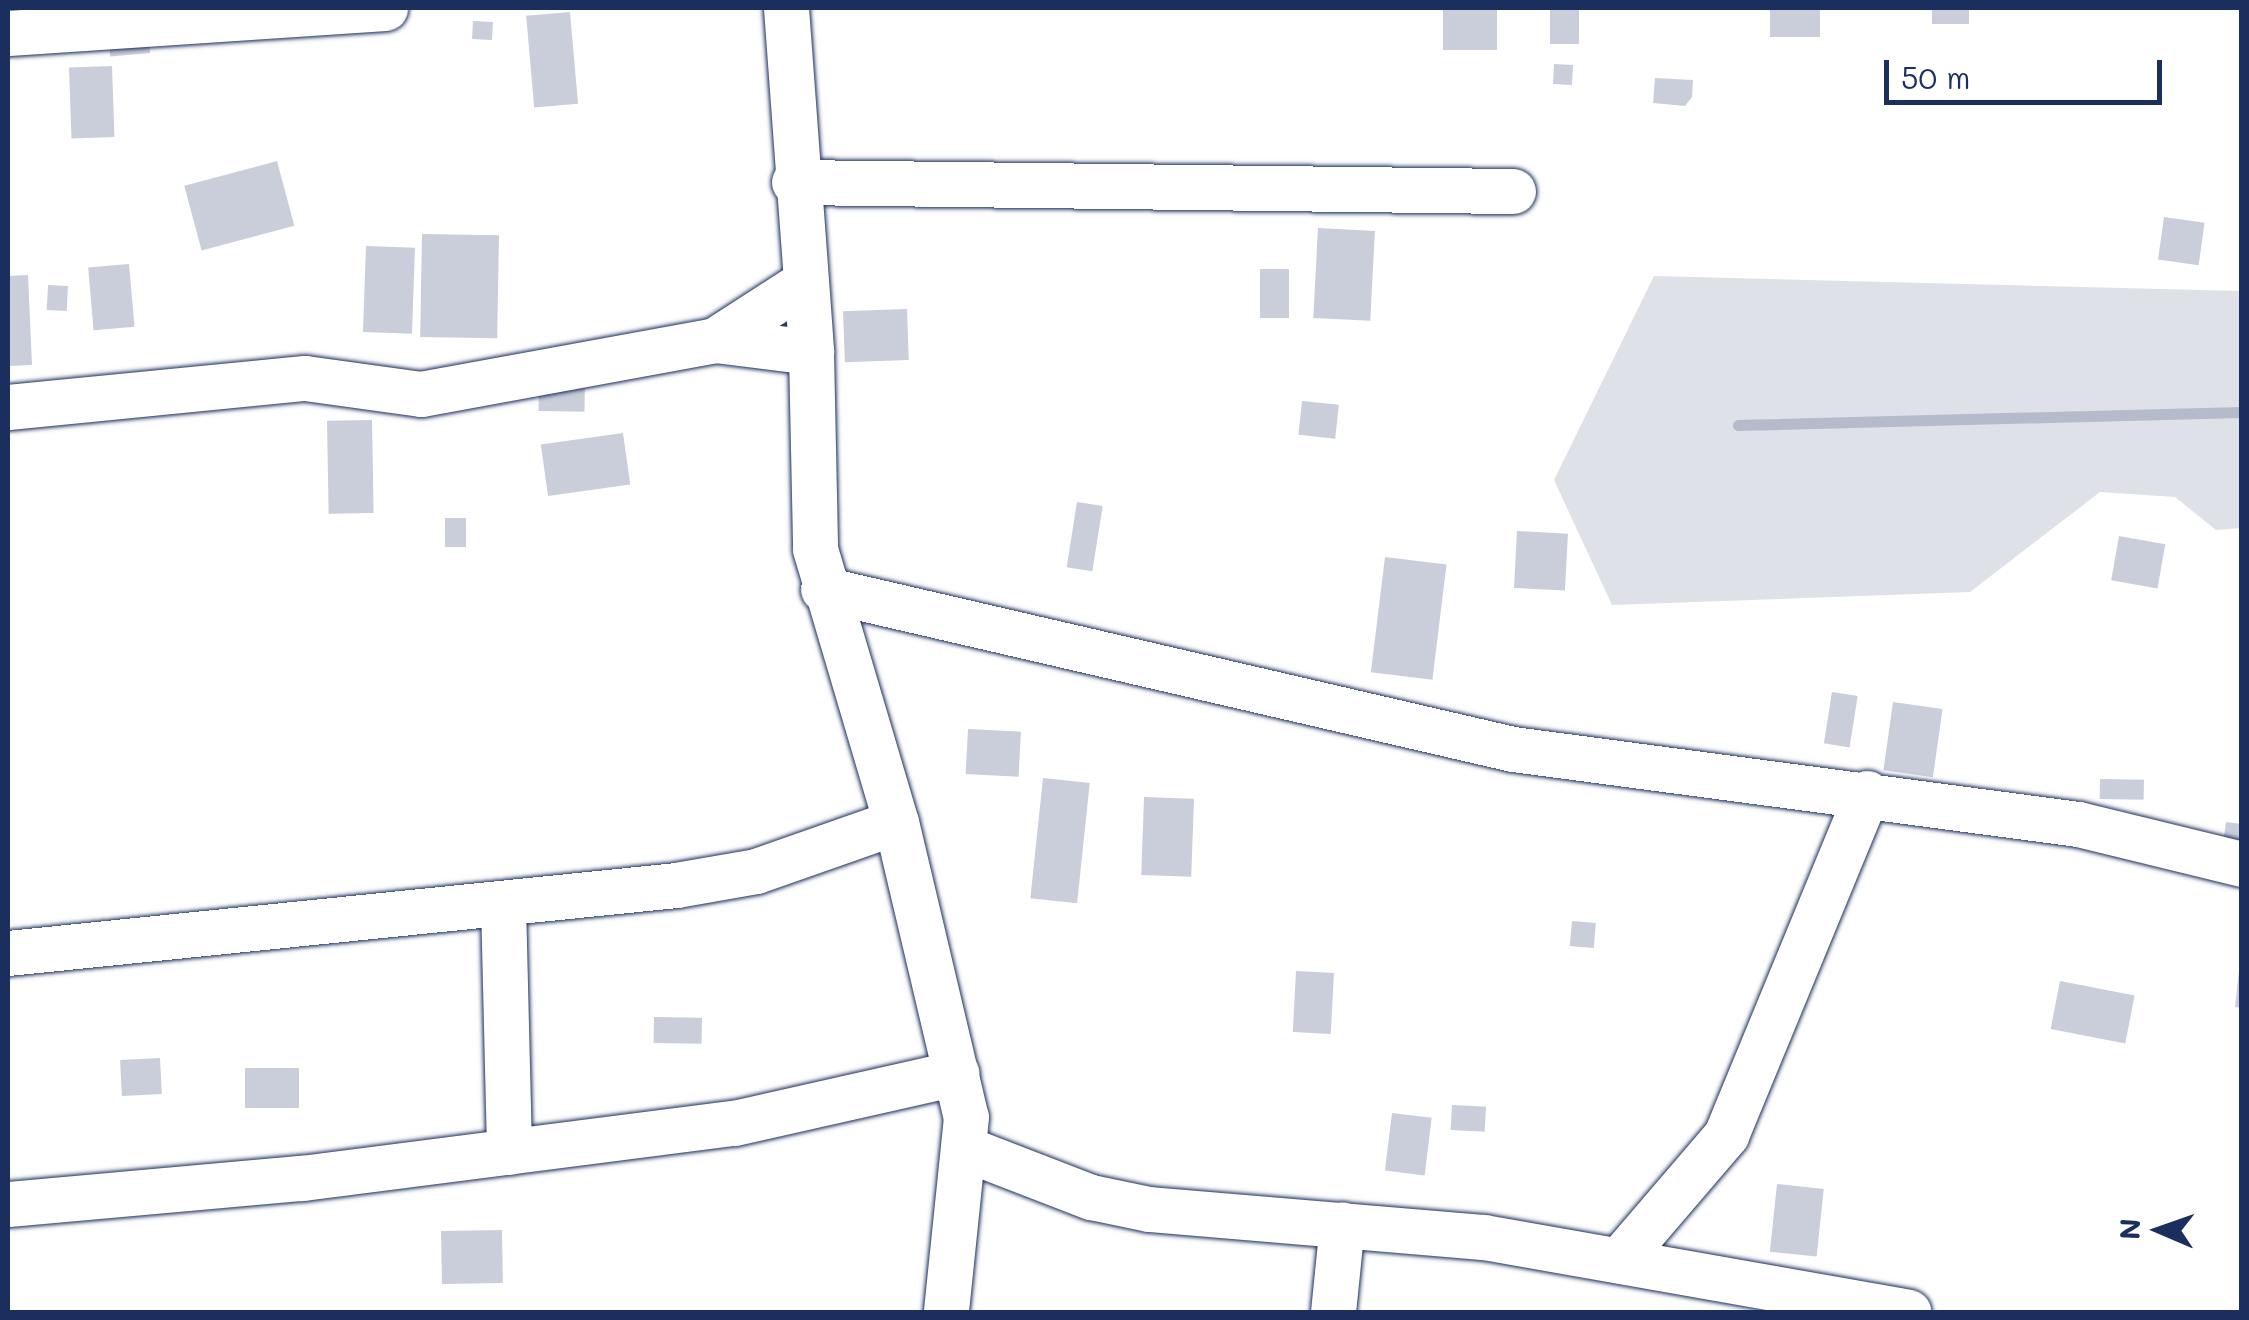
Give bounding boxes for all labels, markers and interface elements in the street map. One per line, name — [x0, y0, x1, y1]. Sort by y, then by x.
scale bar — [1889, 40, 2166, 102]
text: 50 m — [1901, 57, 1971, 97]
north arrow — [2109, 1180, 2209, 1280]
text: N — [2111, 1218, 2147, 1240]

